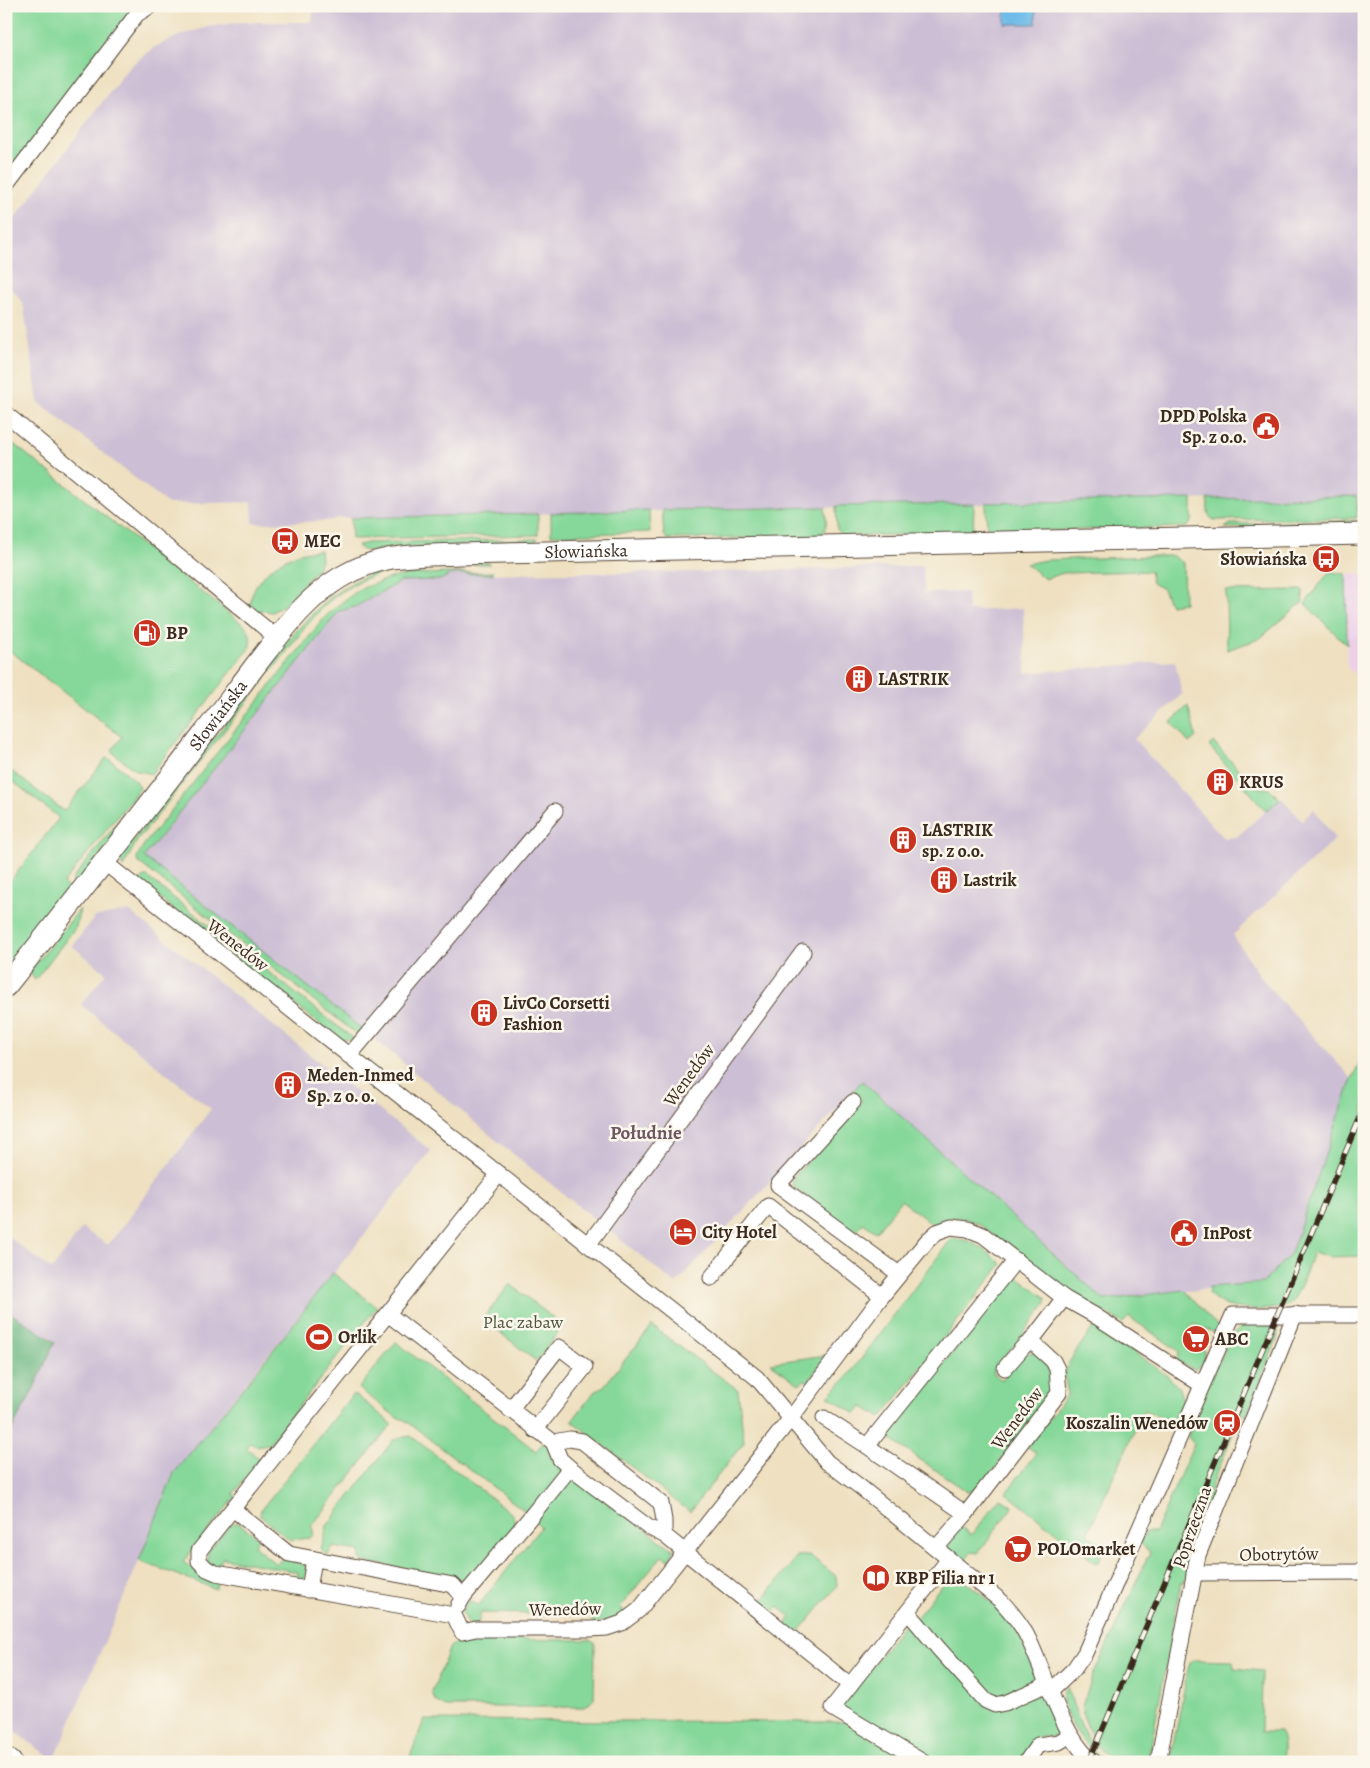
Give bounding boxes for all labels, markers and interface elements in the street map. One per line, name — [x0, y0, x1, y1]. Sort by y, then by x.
place label: DPD Polska Sp. z o.o. — [1160, 404, 1247, 449]
public building icon: DPD Polska Sp. z o.o. — [1251, 411, 1281, 441]
bus stop icon: MEC — [270, 526, 300, 556]
place label: MEC — [304, 529, 341, 553]
street label: Słowiańska — [544, 538, 629, 564]
bus stop icon: Słowiańska — [1311, 544, 1341, 574]
place label: Słowiańska — [1220, 547, 1307, 571]
fuel station icon: BP — [132, 618, 162, 648]
place label: BP — [166, 621, 188, 645]
building icon: LASTRIK — [844, 664, 874, 694]
place label: LASTRIK — [878, 667, 949, 691]
street label: Słowiańska — [183, 674, 253, 756]
building icon: KRUS — [1205, 767, 1235, 797]
place label: KRUS — [1239, 770, 1284, 794]
place label: LASTRIK sp. z o.o. — [922, 818, 993, 863]
building icon: LASTRIK sp. z o.o. — [888, 825, 918, 855]
building icon: Lastrik — [929, 865, 959, 895]
place label: Lastrik — [963, 868, 1017, 892]
street label: Wenedów — [201, 913, 274, 977]
place label: LivCo Corsetti Fashion — [503, 991, 610, 1036]
building icon: LivCo Corsetti Fashion — [469, 998, 499, 1028]
street label: Wenedów — [657, 1038, 720, 1112]
place label: Meden-Inmed Sp. z o. o. — [307, 1063, 414, 1108]
building icon: Meden-Inmed Sp. z o. o. — [273, 1070, 303, 1100]
district label: Południe — [610, 1120, 682, 1146]
hotel icon: City Hotel — [668, 1217, 698, 1247]
public building icon: InPost — [1169, 1218, 1199, 1248]
place label: City Hotel — [702, 1220, 777, 1244]
place label: InPost — [1203, 1221, 1252, 1245]
park label: Plac zabaw — [483, 1310, 564, 1334]
sports icon: Orlik — [304, 1322, 334, 1352]
supermarket icon: ABC — [1181, 1324, 1211, 1354]
place label: Orlik — [338, 1325, 377, 1349]
place label: ABC — [1214, 1327, 1249, 1351]
street label: Wenedów — [985, 1382, 1049, 1455]
station icon: Koszalin Wenedów — [1212, 1408, 1242, 1438]
place label: Koszalin Wenedów — [1065, 1411, 1209, 1435]
street label: Poprzeczna — [1167, 1482, 1217, 1571]
supermarket icon: POLOmarket — [1003, 1534, 1033, 1564]
place label: POLOmarket — [1037, 1537, 1135, 1561]
street label: Obotrytów — [1239, 1541, 1319, 1567]
library icon: KBP Filia nr 1 — [861, 1563, 891, 1593]
place label: KBP Filia nr 1 — [895, 1566, 996, 1590]
street label: Wenedów — [528, 1596, 602, 1622]

